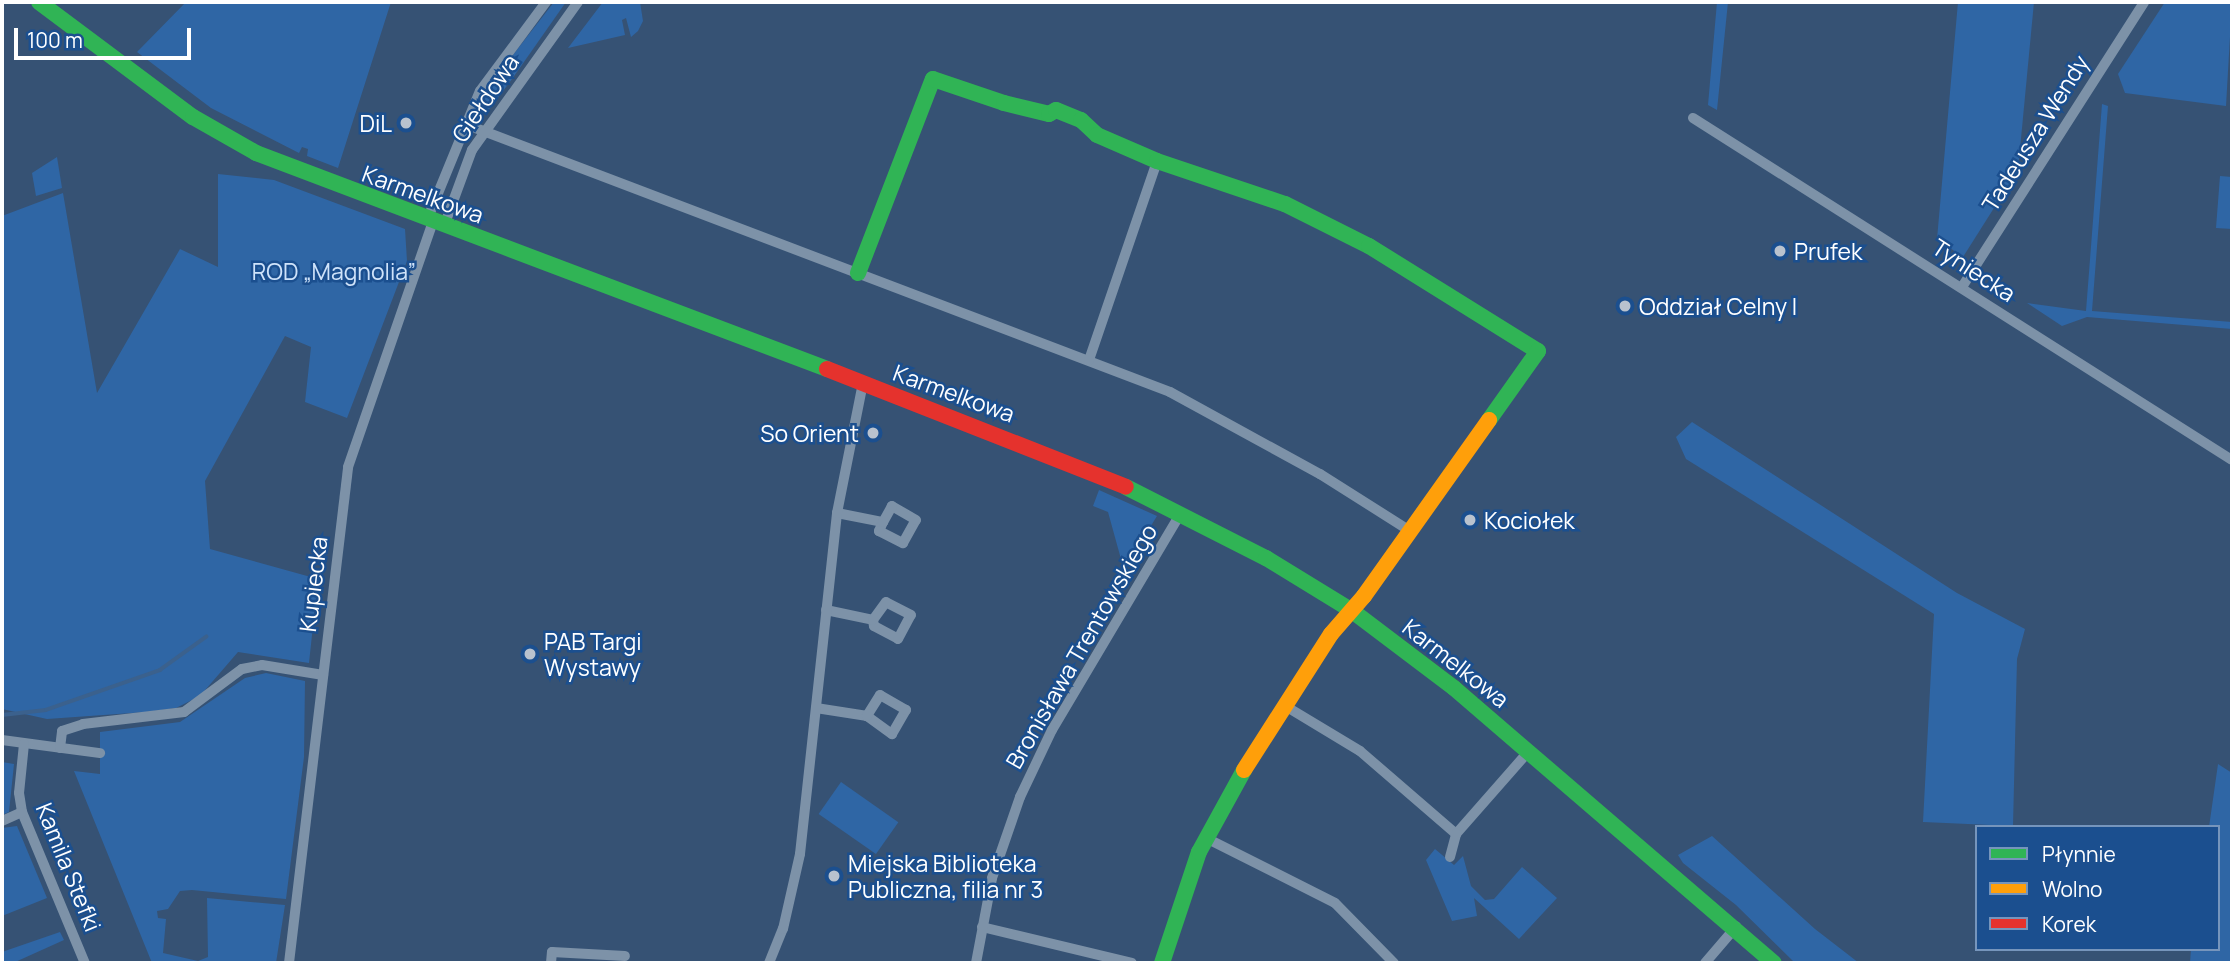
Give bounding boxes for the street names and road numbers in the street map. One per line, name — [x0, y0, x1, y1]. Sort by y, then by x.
street label: Giełdowa — [446, 49, 524, 147]
street label: Tadeusza Wendy — [1976, 50, 2094, 216]
street label: Karmelkowa — [359, 159, 487, 229]
street label: Tyniecka — [1927, 233, 2021, 307]
street label: Karmelkowa — [890, 358, 1018, 428]
street label: Bronisława Trentowskiego — [1000, 519, 1162, 773]
street label: Kupiecka — [293, 535, 333, 633]
street label: Karmelkowa — [1397, 613, 1515, 713]
street label: Kamila Stefki — [31, 799, 107, 935]

